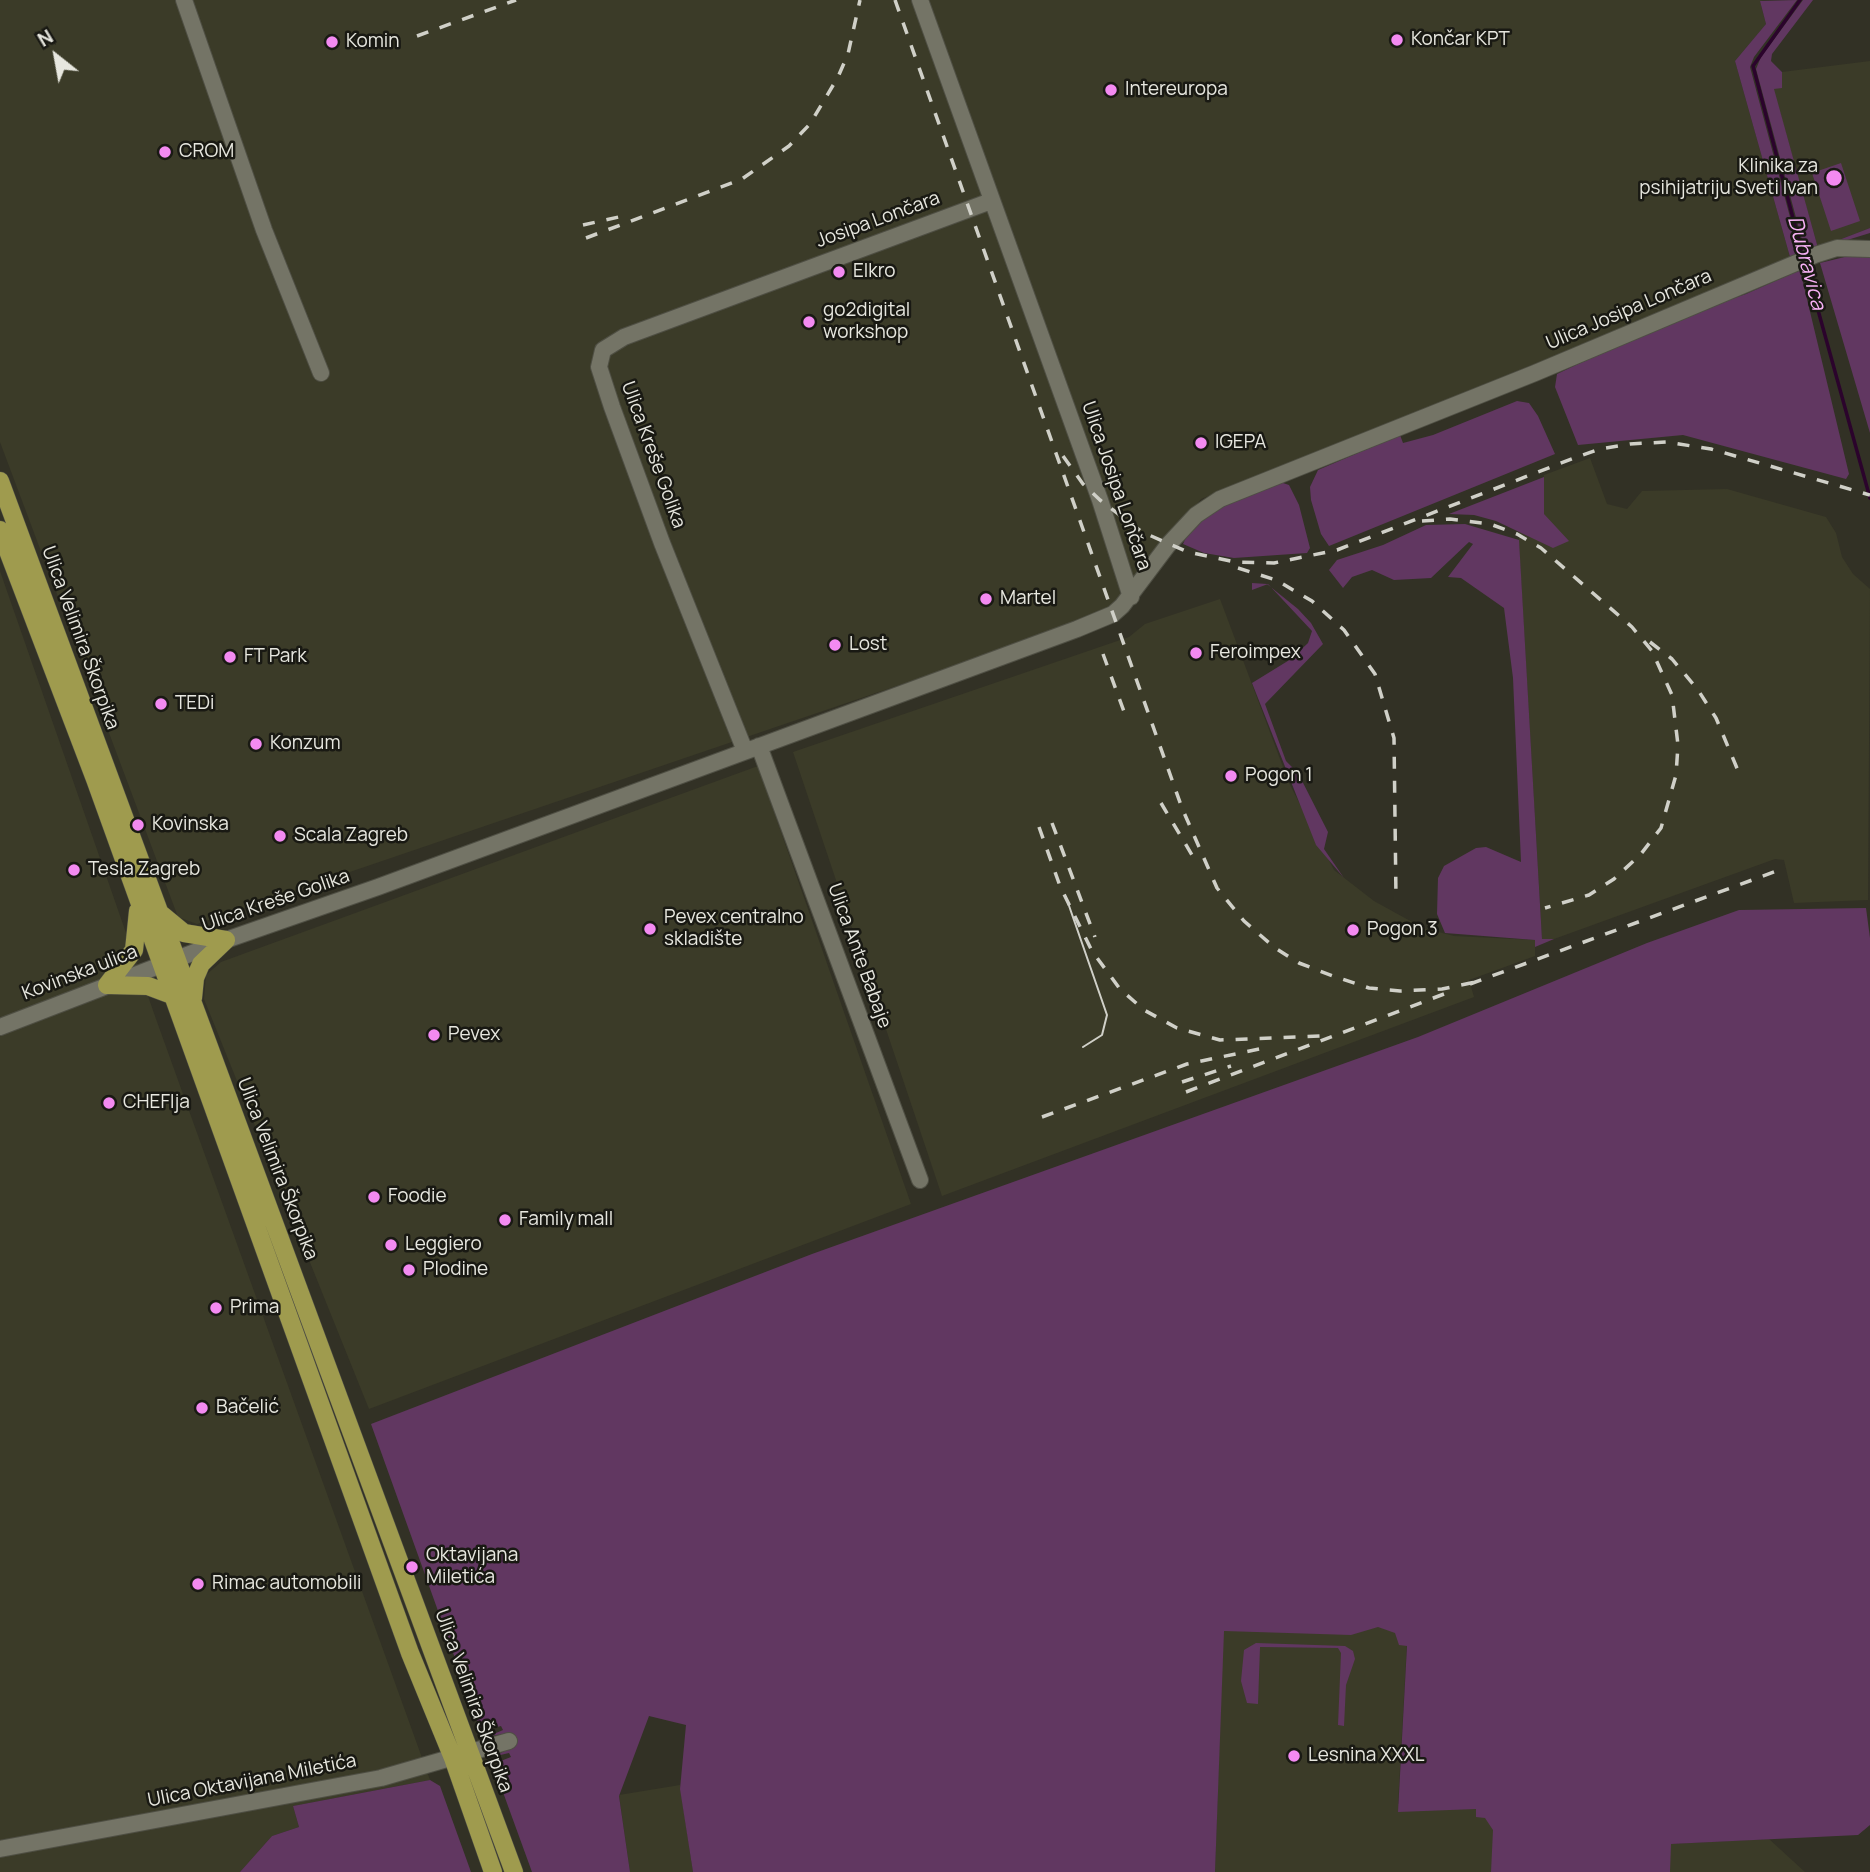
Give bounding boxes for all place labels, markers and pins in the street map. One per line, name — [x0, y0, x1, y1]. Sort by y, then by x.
place label: Končar KPT — [1411, 29, 1510, 51]
place label: Komin — [346, 31, 400, 53]
marker: Končar KPT — [1389, 32, 1405, 48]
marker: Komin — [324, 34, 340, 50]
place label: Intereuropa — [1125, 79, 1228, 101]
marker: Intereuropa — [1103, 82, 1119, 98]
place label: CROM — [179, 141, 234, 163]
marker: CROM — [157, 144, 173, 160]
place label: Klinika za psihijatriju Sveti Ivan — [1639, 156, 1818, 200]
marker: Klinika za psihijatriju Sveti Ivan — [1824, 168, 1844, 188]
place label: Elkro — [853, 261, 896, 283]
marker: Elkro — [831, 264, 847, 280]
place label: go2digital workshop — [823, 300, 910, 344]
marker: go2digital workshop — [801, 314, 817, 330]
place label: IGEPA — [1215, 432, 1266, 454]
marker: IGEPA — [1193, 435, 1209, 451]
place label: Martel — [1000, 588, 1056, 610]
marker: Martel — [978, 591, 994, 607]
place label: Lost — [849, 634, 887, 656]
marker: Lost — [827, 637, 843, 653]
place label: Feroimpex — [1210, 642, 1301, 664]
marker: Feroimpex — [1188, 645, 1204, 661]
place label: FT Park — [244, 646, 307, 668]
marker: FT Park — [222, 649, 238, 665]
place label: TEDi — [175, 693, 214, 715]
marker: TEDi — [153, 696, 169, 712]
place label: Konzum — [270, 733, 340, 755]
marker: Konzum — [248, 736, 264, 752]
place label: Pogon 1 — [1245, 765, 1313, 787]
marker: Pogon 1 — [1223, 768, 1239, 784]
place label: Kovinska — [152, 814, 229, 836]
marker: Kovinska — [130, 817, 146, 833]
place label: Scala Zagreb — [294, 825, 408, 847]
marker: Scala Zagreb — [272, 828, 288, 844]
place label: Tesla Zagreb — [88, 859, 200, 881]
marker: Tesla Zagreb — [66, 862, 82, 878]
place label: Pevex centralno skladište — [664, 907, 804, 951]
place label: Pogon 3 — [1367, 919, 1438, 941]
marker: Pevex centralno skladište — [642, 921, 658, 937]
marker: Pogon 3 — [1345, 922, 1361, 938]
place label: Pevex — [448, 1024, 500, 1046]
marker: Pevex — [426, 1027, 442, 1043]
place label: CHEFlja — [123, 1092, 190, 1114]
marker: CHEFlja — [101, 1095, 117, 1111]
place label: Foodie — [388, 1186, 447, 1208]
marker: Foodie — [366, 1189, 382, 1205]
place label: Family mall — [519, 1209, 613, 1231]
marker: Family mall — [497, 1212, 513, 1228]
place label: Leggiero — [405, 1234, 482, 1256]
marker: Leggiero — [383, 1237, 399, 1253]
place label: Plodine — [423, 1259, 488, 1281]
marker: Plodine — [401, 1262, 417, 1278]
place label: Prima — [230, 1297, 279, 1319]
marker: Prima — [208, 1300, 224, 1316]
place label: Bačelić — [216, 1397, 279, 1419]
marker: Bačelić — [194, 1400, 210, 1416]
place label: Oktavijana Miletića — [426, 1545, 518, 1589]
marker: Oktavijana Miletića — [404, 1559, 420, 1575]
place label: Rimac automobili — [212, 1573, 362, 1595]
marker: Rimac automobili — [190, 1576, 206, 1592]
place label: Lesnina XXXL — [1308, 1745, 1424, 1767]
marker: Lesnina XXXL — [1286, 1748, 1302, 1764]

